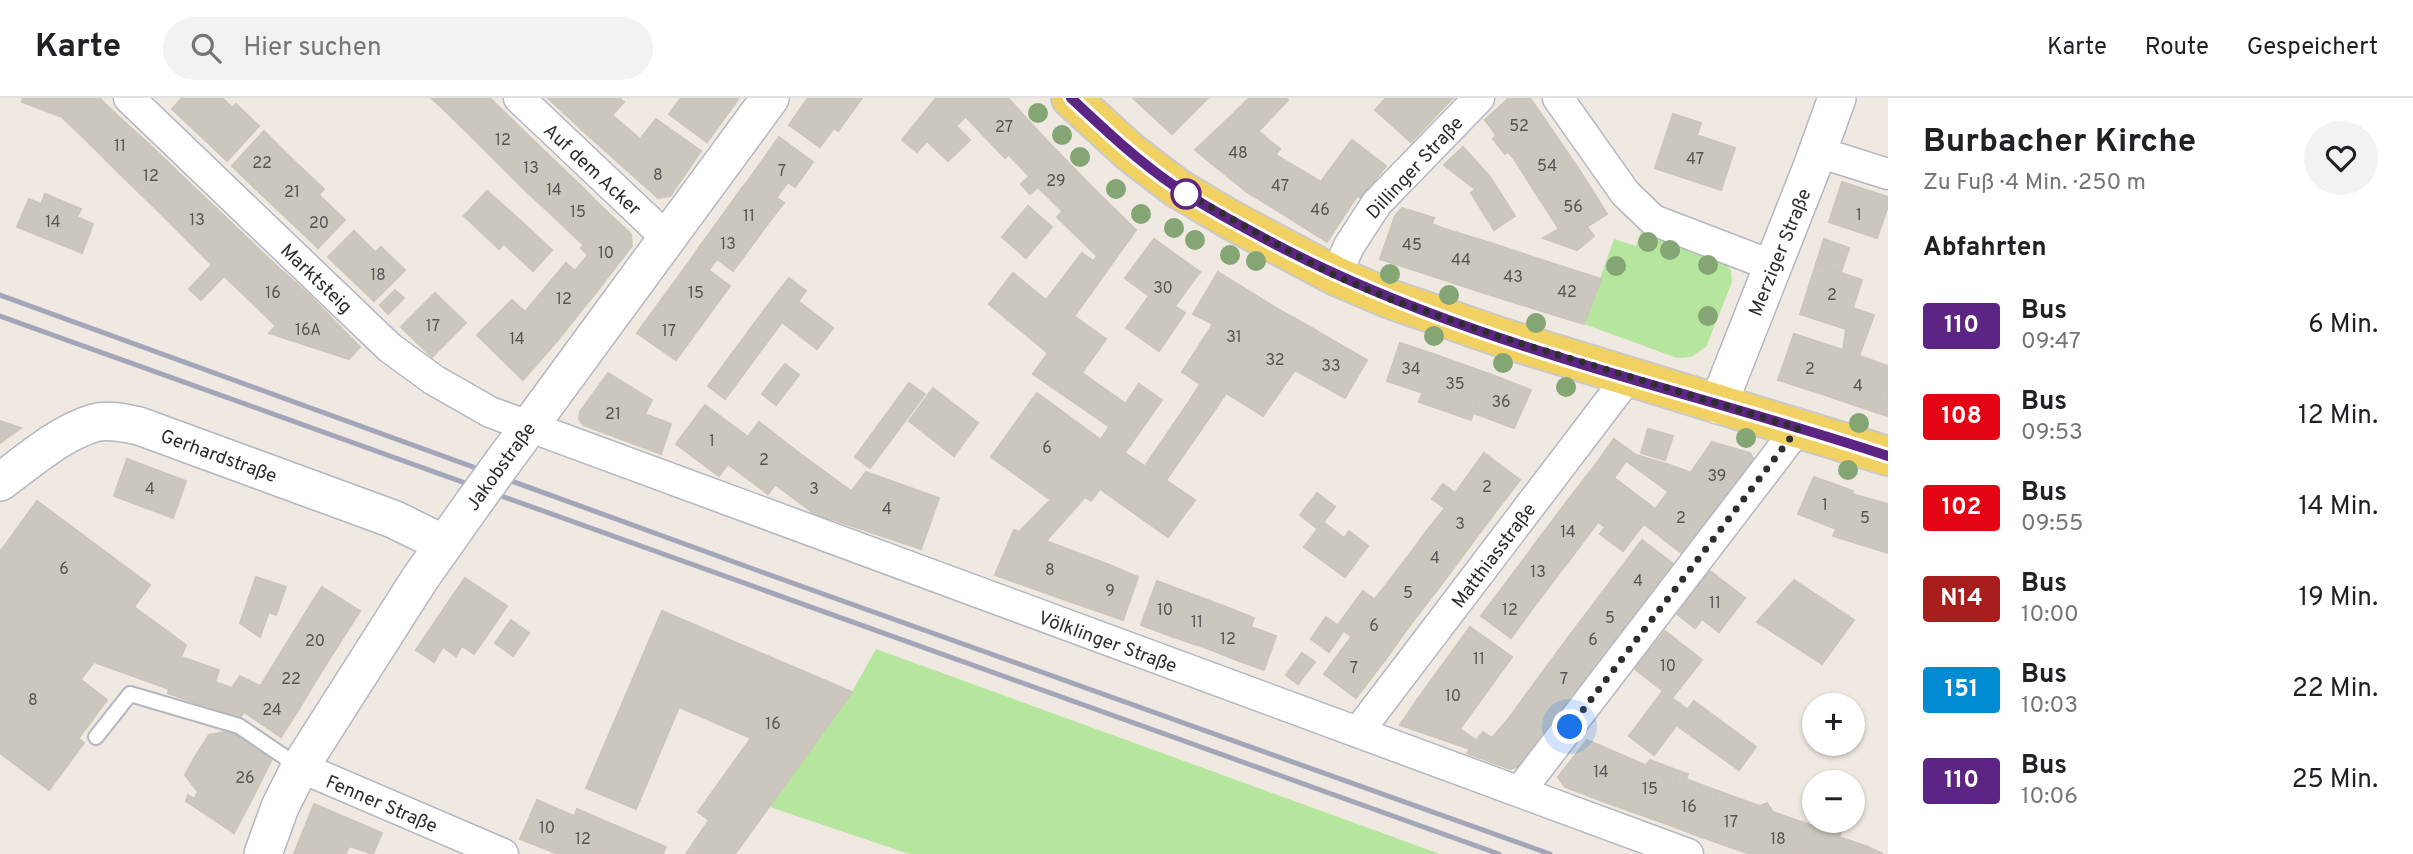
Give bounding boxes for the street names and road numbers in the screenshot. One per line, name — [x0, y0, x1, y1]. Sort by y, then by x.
street label: Dillinger Straße — [1362, 112, 1469, 225]
street label: Auf dem Acker — [538, 119, 646, 222]
street label: Merziger Straße — [1744, 185, 1817, 320]
street label: Marktsteig — [275, 239, 357, 320]
street label: Jakobstraße — [461, 418, 542, 516]
street label: Gerhardstraße — [157, 425, 280, 489]
street label: Matthiasstraße — [1447, 499, 1542, 614]
street label: Völklinger Straße — [1035, 607, 1180, 679]
street label: Fenner Straße — [322, 771, 441, 839]

